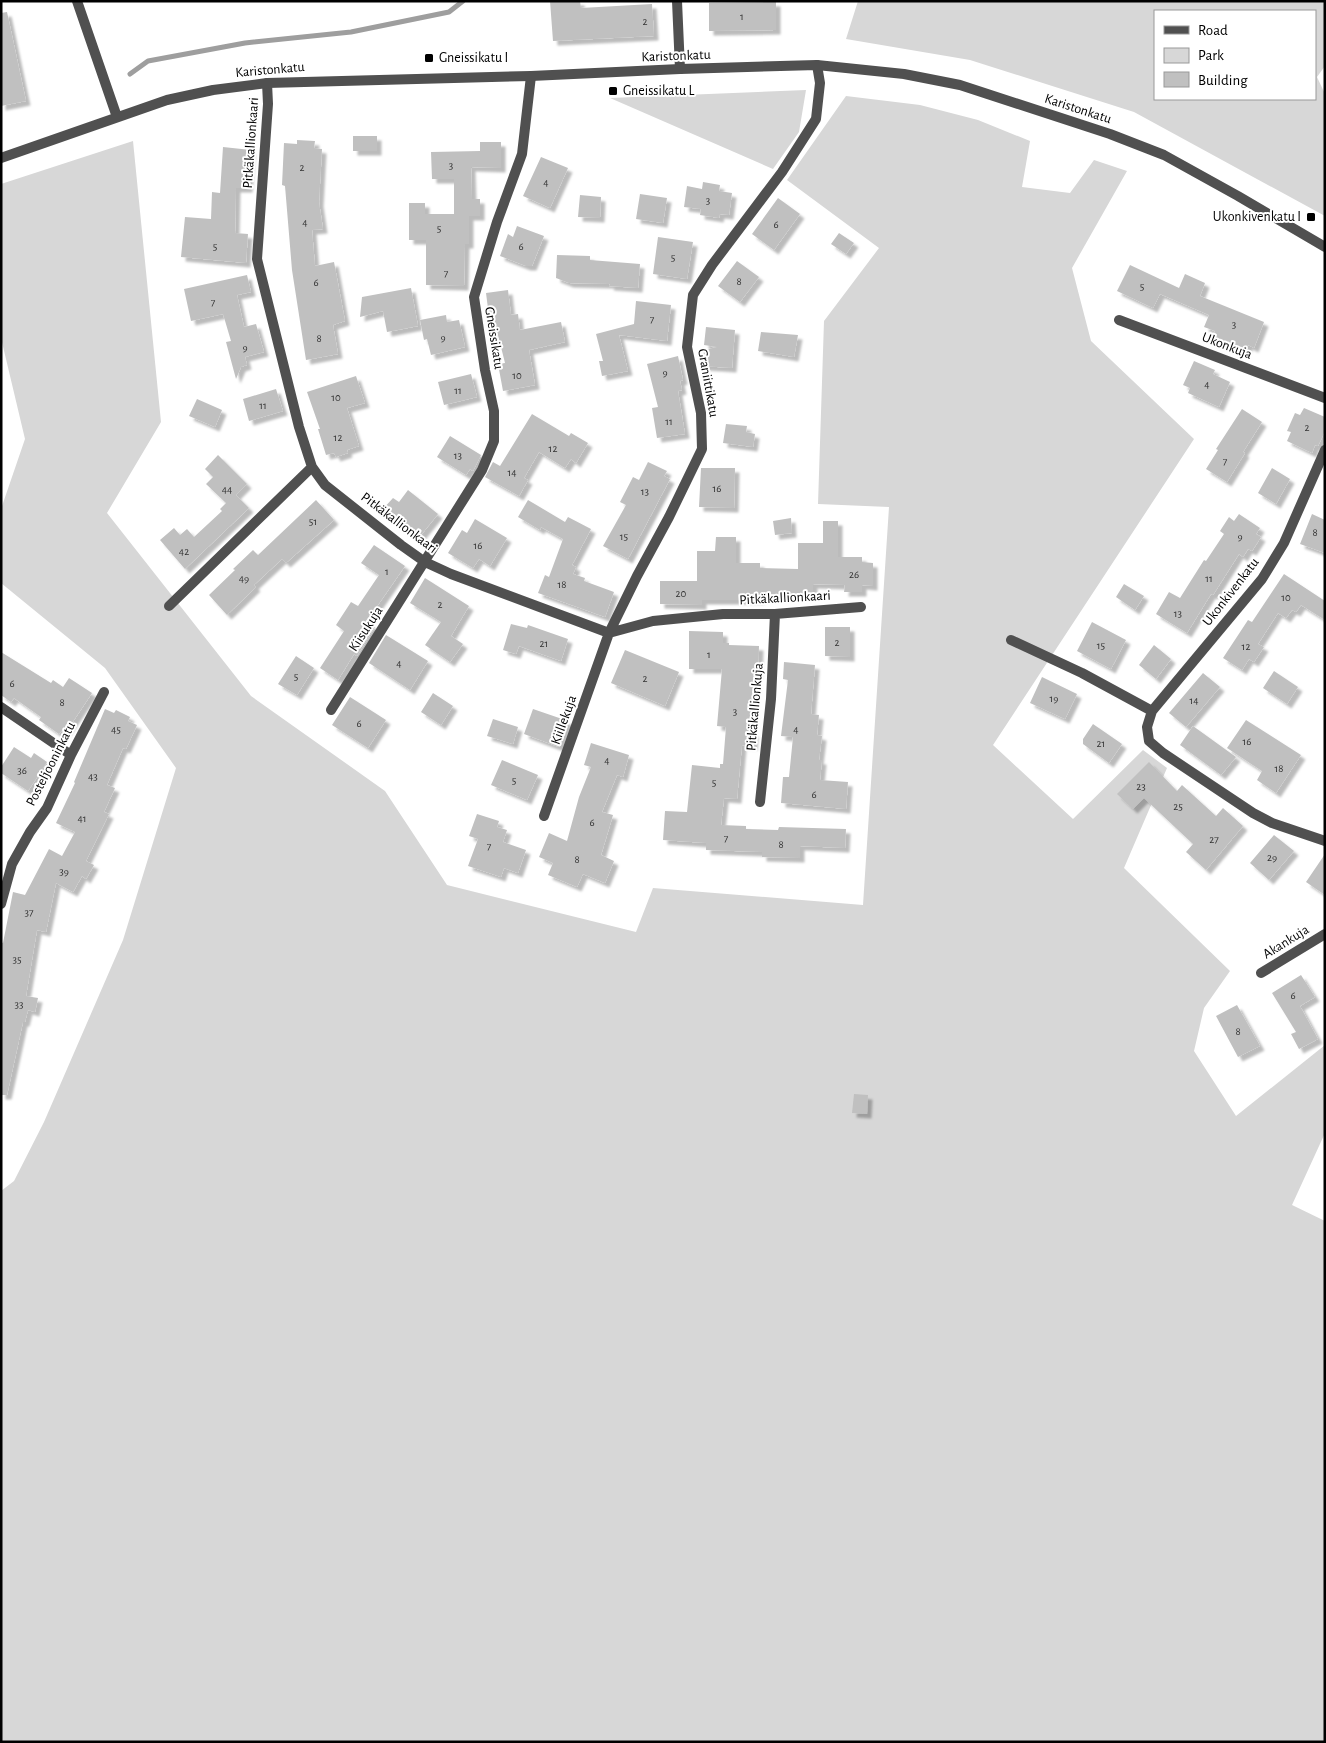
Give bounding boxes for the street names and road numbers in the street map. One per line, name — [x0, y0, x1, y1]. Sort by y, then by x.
street label: Karistonkatu — [641, 48, 711, 64]
street label: Karistonkatu — [235, 60, 305, 80]
street label: Karistonkatu — [1043, 92, 1113, 126]
street label: Pitkäkallionkaari — [241, 97, 261, 189]
street label: Gneissikatu — [482, 306, 506, 370]
street label: Ukonkuja — [1200, 330, 1255, 362]
street label: Graniittikatu — [695, 348, 721, 418]
street label: Pitkäkallionkaari — [358, 490, 440, 556]
street label: Ukonkivenkatu — [1200, 555, 1262, 629]
street label: Pitkäkallionkaari — [739, 589, 831, 607]
street label: Kiisukuja — [346, 604, 386, 654]
street label: Pitkäkallionkuja — [744, 662, 766, 752]
street label: Kiillekuja — [549, 693, 580, 747]
street label: Posteljooninkatu — [24, 720, 78, 808]
street label: Akankuja — [1260, 922, 1312, 962]

